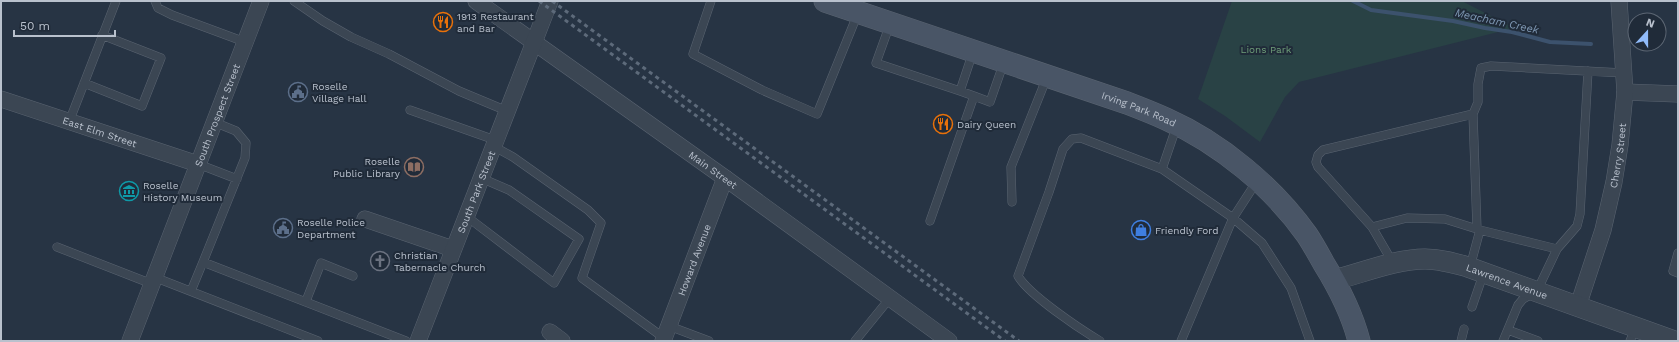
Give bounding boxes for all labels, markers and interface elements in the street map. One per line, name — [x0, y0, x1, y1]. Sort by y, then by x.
water label: Meacham Creek — [1454, 6, 1541, 37]
restaurant icon: 1913 Restaurant and Bar — [432, 11, 454, 33]
place label: 1913 Restaurant and Bar — [457, 11, 534, 34]
scale bar — [14, 12, 115, 38]
north arrow — [1627, 12, 1667, 52]
text: N — [1644, 16, 1657, 31]
text: 50 m — [20, 19, 50, 33]
park label: Lions Park — [1240, 44, 1292, 55]
street label: South Prospect Street — [193, 62, 243, 168]
public building icon: Roselle Village Hall — [287, 81, 309, 103]
place label: Roselle Village Hall — [312, 81, 366, 104]
street label: Irving Park Road — [1100, 90, 1178, 129]
restaurant icon: Dairy Queen — [932, 113, 954, 135]
street label: East Elm Street — [61, 115, 139, 150]
place label: Dairy Queen — [957, 119, 1016, 130]
street label: Cherry Street — [1608, 122, 1628, 189]
street label: South Park Street — [455, 149, 498, 235]
street label: Main Street — [687, 149, 740, 191]
place label: Roselle Public Library — [333, 156, 401, 179]
library icon: Roselle Public Library — [403, 156, 425, 178]
museum icon: Roselle History Museum — [118, 180, 140, 202]
place label: Roselle History Museum — [143, 180, 222, 203]
public building icon: Roselle Police Department — [272, 217, 294, 239]
place label: Roselle Police Department — [297, 217, 365, 240]
shop icon: Friendly Ford — [1130, 219, 1152, 241]
street label: Howard Avenue — [676, 222, 713, 297]
place label: Friendly Ford — [1155, 225, 1219, 236]
church icon: Christian Tabernacle Church — [369, 250, 391, 272]
place label: Christian Tabernacle Church — [394, 250, 485, 273]
street label: Lawrence Avenue — [1465, 262, 1549, 301]

